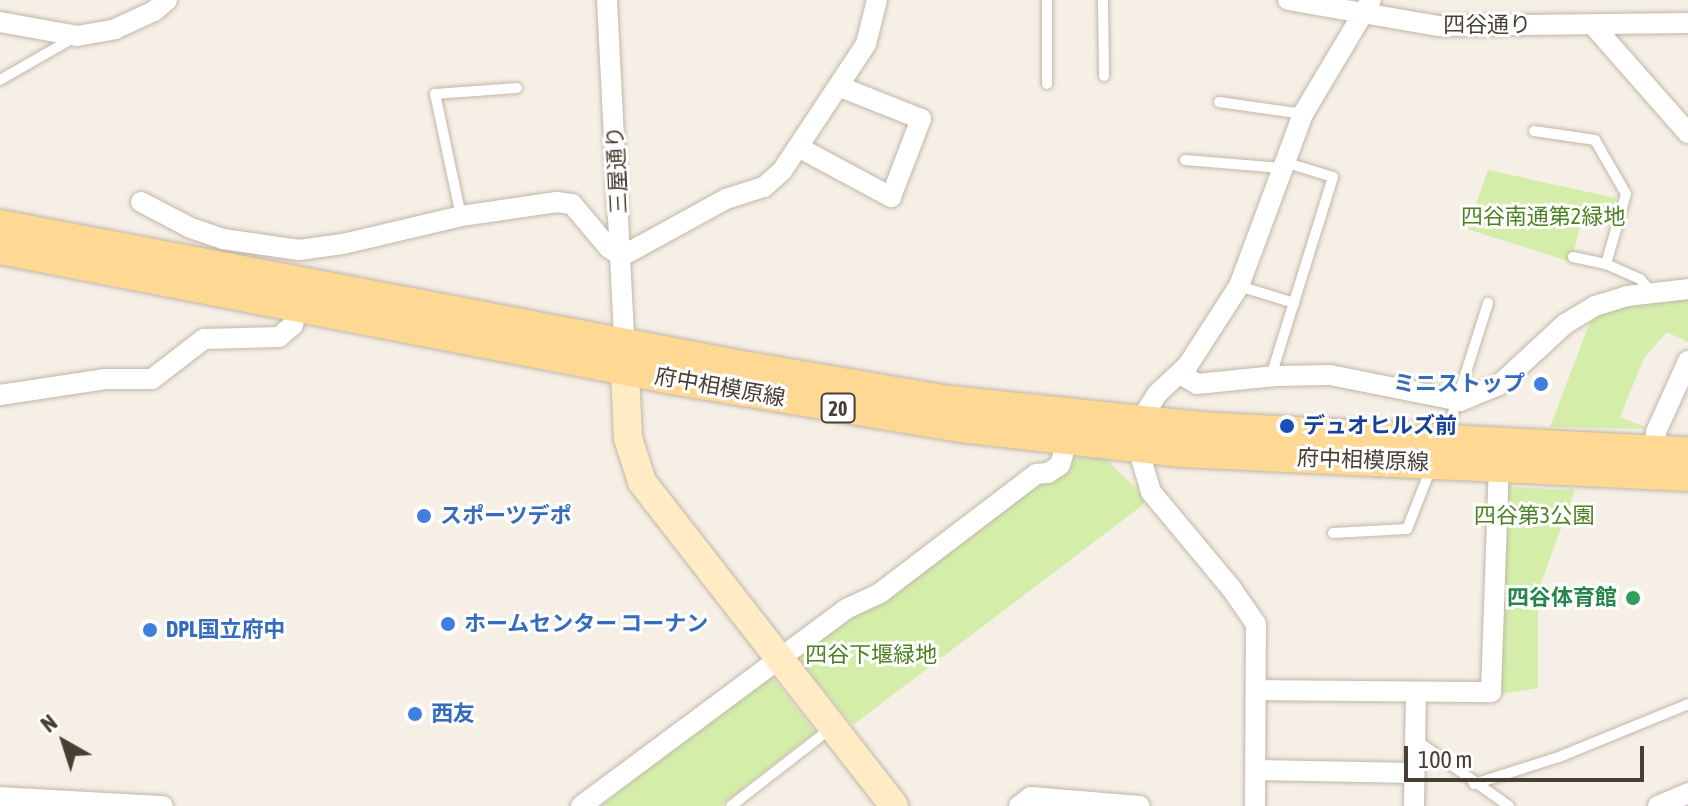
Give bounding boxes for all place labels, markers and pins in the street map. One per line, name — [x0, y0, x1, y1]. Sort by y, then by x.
place label: ミニストップ — [1393, 371, 1525, 397]
marker: ミニストップ — [1532, 375, 1550, 393]
place label: デュオヒルズ前 — [1303, 413, 1457, 439]
marker: デュオヒルズ前 — [1278, 417, 1296, 435]
place label: スポーツデポ — [440, 503, 572, 529]
marker: スポーツデポ — [415, 507, 433, 525]
place label: 四谷体育館 — [1507, 585, 1617, 611]
marker: 四谷体育館 — [1624, 589, 1642, 607]
place label: ホームセンター コーナン — [464, 611, 709, 637]
marker: ホームセンター コーナン — [439, 615, 457, 633]
place label: DPL国立府中 — [166, 617, 286, 643]
marker: DPL国立府中 — [141, 621, 159, 639]
place label: 西友 — [431, 701, 475, 727]
marker: 西友 — [406, 705, 424, 723]

